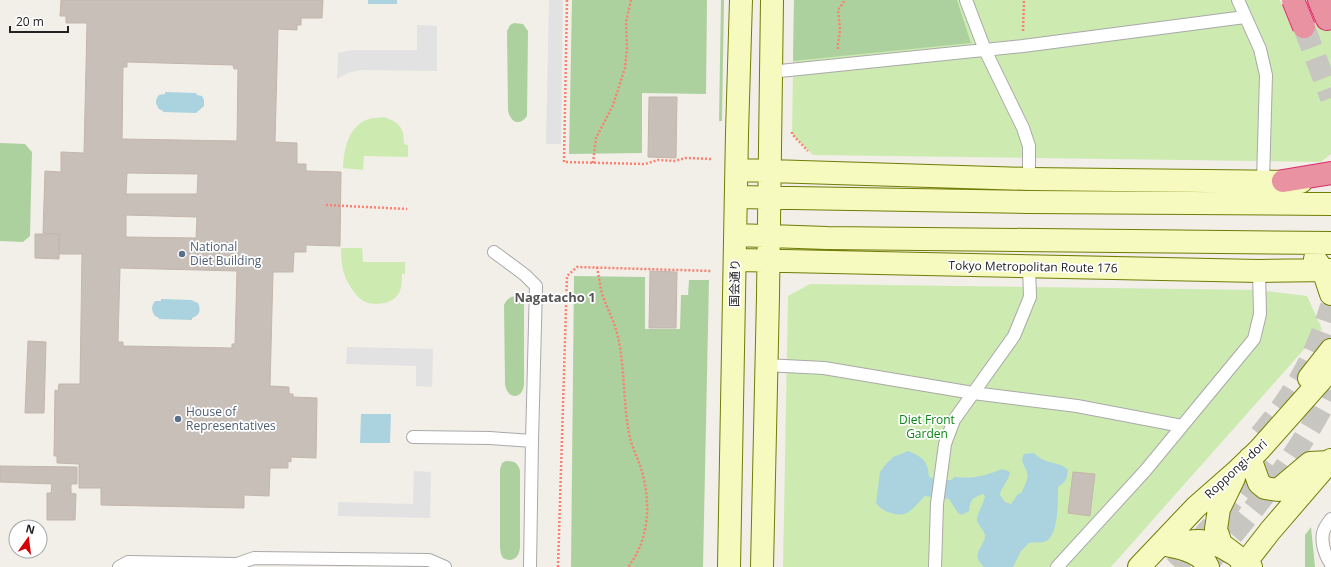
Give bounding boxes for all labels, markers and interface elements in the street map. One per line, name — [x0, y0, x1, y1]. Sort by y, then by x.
scale bar — [10, 8, 68, 34]
text: 20 m — [16, 13, 44, 30]
place label: National Diet Building — [190, 238, 262, 269]
marker: National Diet Building — [177, 249, 187, 259]
street label: Tokyo Metropolitan Route 176 — [948, 257, 1118, 276]
street label: 国会通り — [726, 259, 743, 307]
district label: Nagatacho 1 — [514, 288, 596, 306]
place label: House of Representatives — [186, 403, 276, 434]
park label: Diet Front Garden — [899, 411, 955, 442]
marker: House of Representatives — [173, 414, 183, 424]
street label: Roppongi-dori — [1201, 435, 1271, 502]
north arrow — [8, 519, 48, 559]
text: N — [24, 520, 37, 537]

